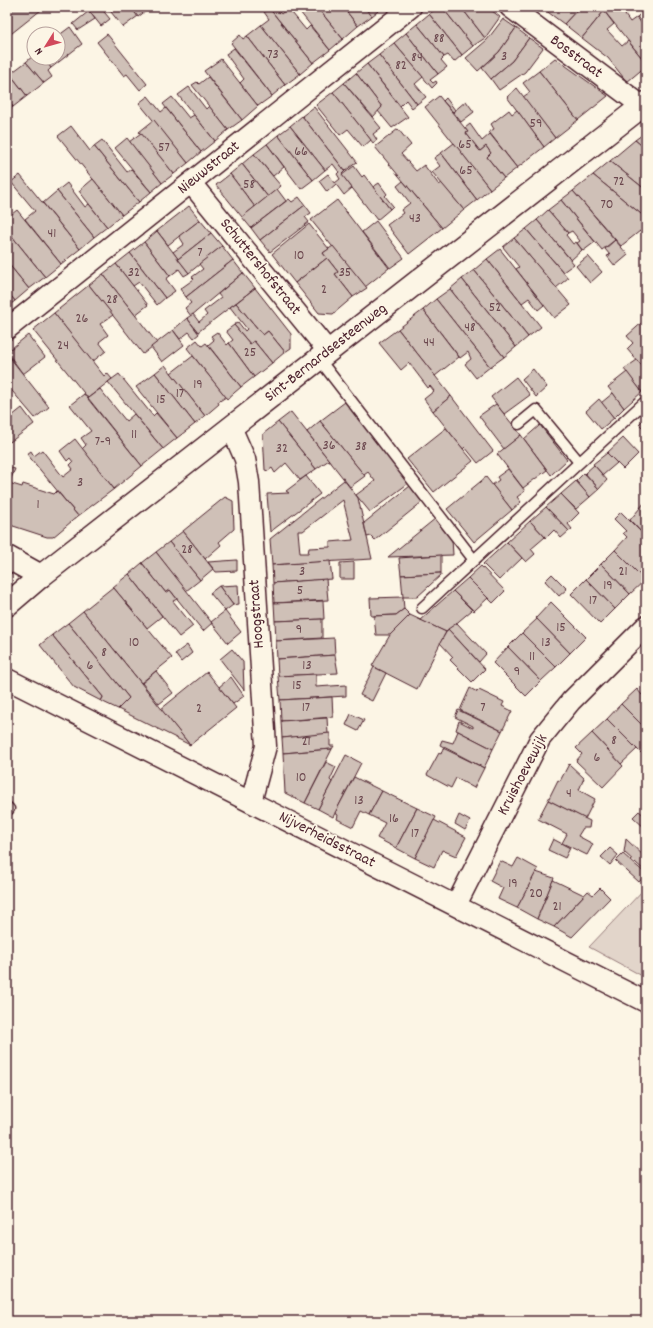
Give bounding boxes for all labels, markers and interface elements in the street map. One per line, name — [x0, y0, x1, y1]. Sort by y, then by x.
north arrow — [26, 26, 66, 66]
house number: 88 — [433, 29, 445, 49]
street label: Bosstraat — [545, 29, 607, 85]
text: N — [31, 43, 48, 58]
house number: 73 — [267, 45, 279, 65]
house number: 3 — [501, 47, 507, 67]
house number: 84 — [411, 48, 423, 68]
house number: 82 — [395, 56, 407, 76]
house number: 59 — [530, 114, 542, 134]
house number: 65 — [458, 135, 472, 155]
street label: Nieuwstraat — [173, 136, 245, 200]
house number: 57 — [158, 138, 170, 158]
house number: 66 — [294, 142, 308, 162]
house number: 65 — [459, 161, 473, 181]
house number: 72 — [613, 172, 625, 192]
house number: 58 — [243, 175, 255, 195]
house number: 70 — [601, 195, 614, 215]
house number: 43 — [409, 209, 421, 229]
street label: Schuttershofstraat — [214, 214, 306, 320]
house number: 41 — [48, 224, 56, 244]
house number: 7 — [197, 243, 203, 263]
house number: 10 — [294, 246, 304, 266]
house number: 32 — [128, 263, 140, 283]
house number: 35 — [339, 263, 351, 283]
house number: 2 — [321, 280, 327, 300]
house number: 28 — [106, 290, 118, 310]
street label: Sint-Bernardsesteenweg — [260, 298, 392, 408]
house number: 52 — [489, 298, 501, 318]
house number: 26 — [76, 309, 89, 329]
house number: 48 — [464, 318, 476, 338]
house number: 44 — [423, 333, 435, 353]
house number: 24 — [57, 336, 69, 356]
house number: 25 — [244, 343, 256, 363]
house number: 19 — [193, 375, 203, 395]
house number: 17 — [176, 384, 184, 404]
house number: 15 — [156, 390, 166, 410]
house number: 11 — [131, 425, 137, 445]
house number: 7-9 — [95, 432, 111, 452]
house number: 36 — [322, 436, 336, 456]
house number: 38 — [355, 437, 367, 457]
house number: 32 — [276, 439, 288, 459]
house number: 3 — [77, 473, 83, 493]
house number: 1 — [36, 495, 40, 515]
house number: 28 — [181, 540, 193, 560]
house number: 3 — [299, 562, 305, 582]
house number: 21 — [618, 562, 628, 582]
house number: 19 — [603, 576, 613, 596]
street label: Hoogstraat — [243, 579, 271, 649]
house number: 5 — [297, 581, 303, 601]
house number: 17 — [589, 591, 597, 611]
house number: 15 — [556, 618, 566, 638]
house number: 9 — [296, 620, 302, 640]
house number: 10 — [129, 633, 139, 653]
house number: 13 — [541, 633, 551, 653]
house number: 8 — [101, 643, 107, 663]
house number: 11 — [529, 647, 535, 667]
house number: 6 — [87, 656, 94, 676]
house number: 13 — [302, 656, 312, 676]
house number: 9 — [514, 662, 520, 682]
house number: 15 — [292, 676, 302, 696]
house number: 17 — [302, 698, 310, 718]
house number: 7 — [480, 698, 486, 718]
house number: 2 — [196, 699, 202, 719]
street label: Kruishoevewijk — [492, 730, 554, 820]
house number: 8 — [611, 731, 617, 751]
house number: 21 — [301, 732, 311, 752]
house number: 6 — [594, 748, 601, 768]
house number: 10 — [296, 768, 306, 788]
house number: 4 — [566, 784, 572, 804]
house number: 13 — [354, 791, 364, 811]
street label: Nijverheidsstraat — [275, 806, 379, 874]
house number: 16 — [389, 809, 399, 829]
house number: 17 — [411, 824, 419, 844]
house number: 19 — [508, 874, 518, 894]
house number: 20 — [529, 884, 543, 904]
house number: 21 — [552, 897, 562, 917]

